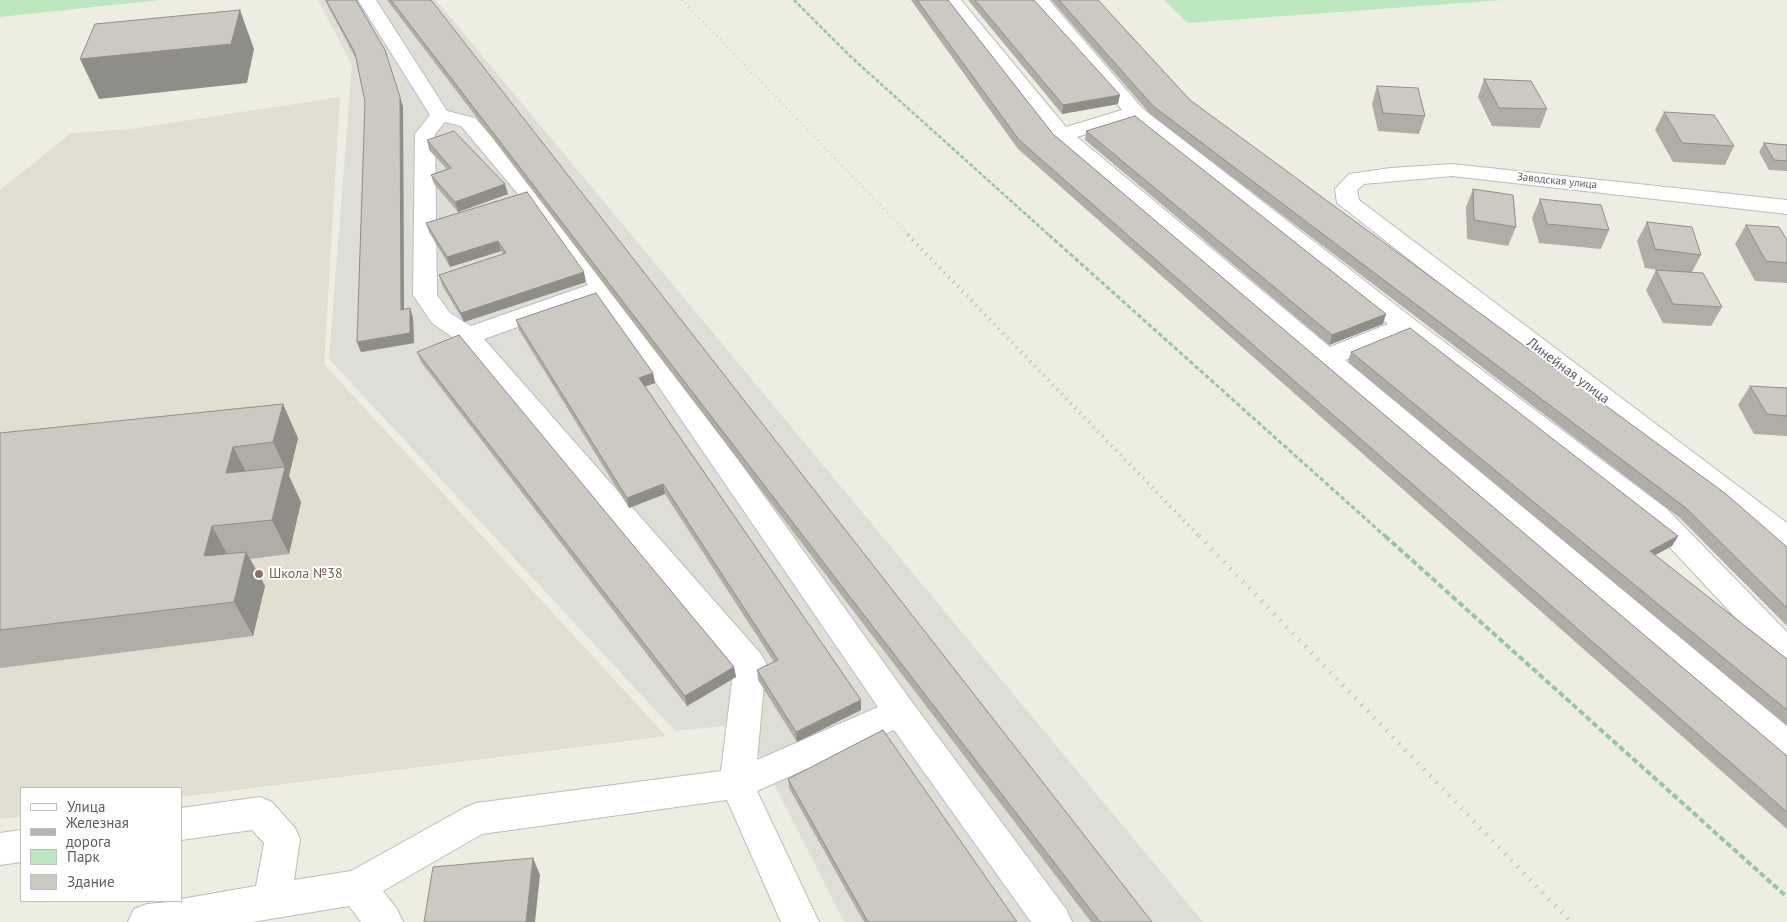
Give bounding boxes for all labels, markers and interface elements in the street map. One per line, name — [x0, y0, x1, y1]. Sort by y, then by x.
street label: Заводская улица — [1516, 170, 1598, 192]
street label: Линейная улица — [1523, 334, 1613, 408]
place label: Школа №38 — [269, 566, 343, 582]
marker: Школа №38 — [253, 568, 265, 580]
legend — [20, 787, 182, 902]
text: Улица — [67, 797, 105, 816]
text: Железная дорога — [66, 813, 129, 851]
text: Парк — [67, 847, 100, 866]
text: Здание — [67, 872, 115, 891]

